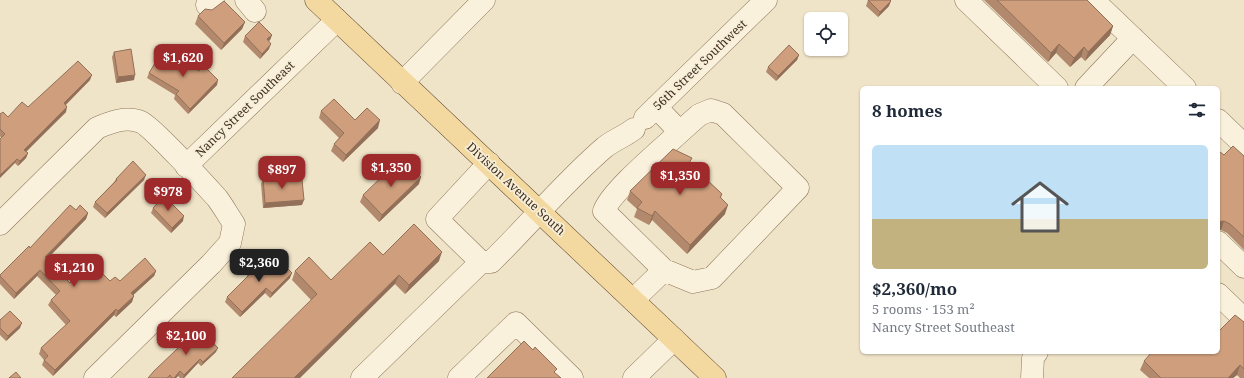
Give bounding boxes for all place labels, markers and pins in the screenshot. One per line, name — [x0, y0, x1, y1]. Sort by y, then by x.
pin: $1,620 — [150, 44, 216, 78]
pin: $1,350 — [358, 154, 424, 188]
pin: $897 — [258, 156, 306, 190]
pin: $1,350 — [647, 162, 713, 196]
pin: $978 — [144, 178, 192, 212]
pin: $2,360 — [226, 249, 292, 283]
pin: $1,210 — [41, 254, 107, 288]
pin: $2,100 — [153, 322, 219, 356]

